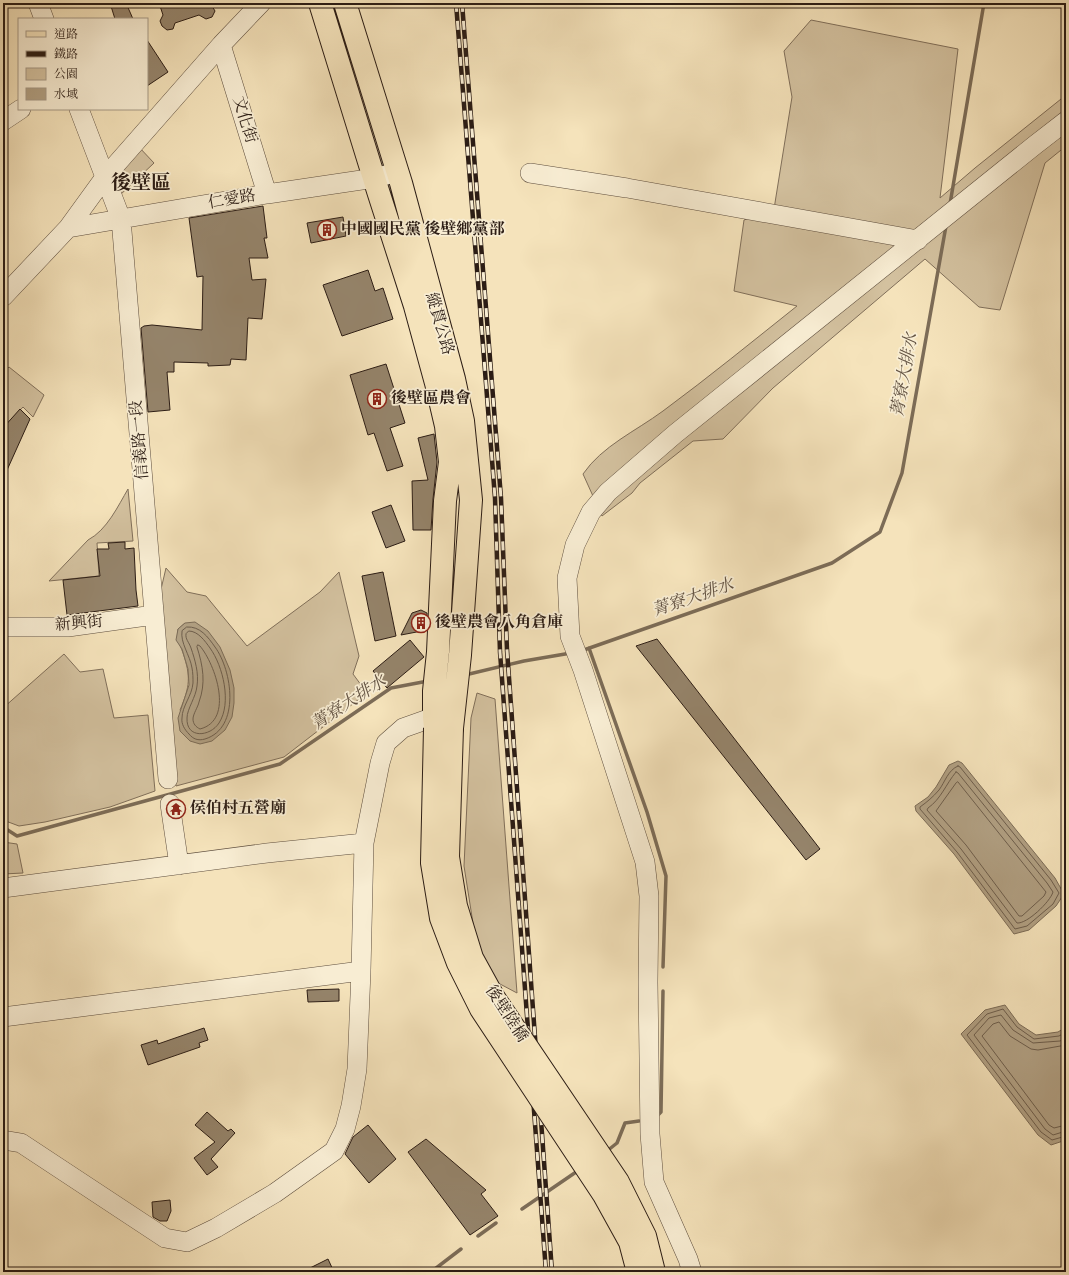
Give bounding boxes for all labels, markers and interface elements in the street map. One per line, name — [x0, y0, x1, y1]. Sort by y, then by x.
legend — [18, 18, 148, 110]
text: 道路 — [54, 27, 78, 42]
text: 鐵路 — [54, 47, 78, 62]
text: 公園 — [54, 67, 78, 82]
text: 水域 — [54, 87, 78, 102]
street label: 文化街 — [227, 94, 261, 146]
district label: 後壁區 — [111, 171, 171, 196]
street label: 仁愛路 — [207, 186, 257, 214]
building icon: 中國國民黨 後壁鄉黨部 — [316, 219, 338, 241]
place label: 中國國民黨 後壁鄉黨部 — [341, 220, 505, 240]
street label: 縱貫公路 — [421, 290, 457, 358]
water label: 菁寮大排水 — [887, 329, 923, 419]
building icon: 後壁區農會 — [366, 388, 388, 410]
place label: 後壁區農會 — [391, 389, 471, 409]
street label: 信義路一段 — [127, 399, 153, 481]
water label: 菁寮大排水 — [649, 574, 738, 622]
street label: 新興街 — [54, 612, 104, 636]
building icon: 後壁農會八角倉庫 — [410, 612, 432, 634]
place label: 後壁農會八角倉庫 — [435, 612, 563, 633]
water label: 菁寮大排水 — [308, 670, 392, 735]
temple icon: 侯伯村五營廟 — [165, 798, 187, 820]
place label: 侯伯村五營廟 — [190, 798, 286, 819]
street label: 後壁陸橋 — [480, 982, 532, 1046]

